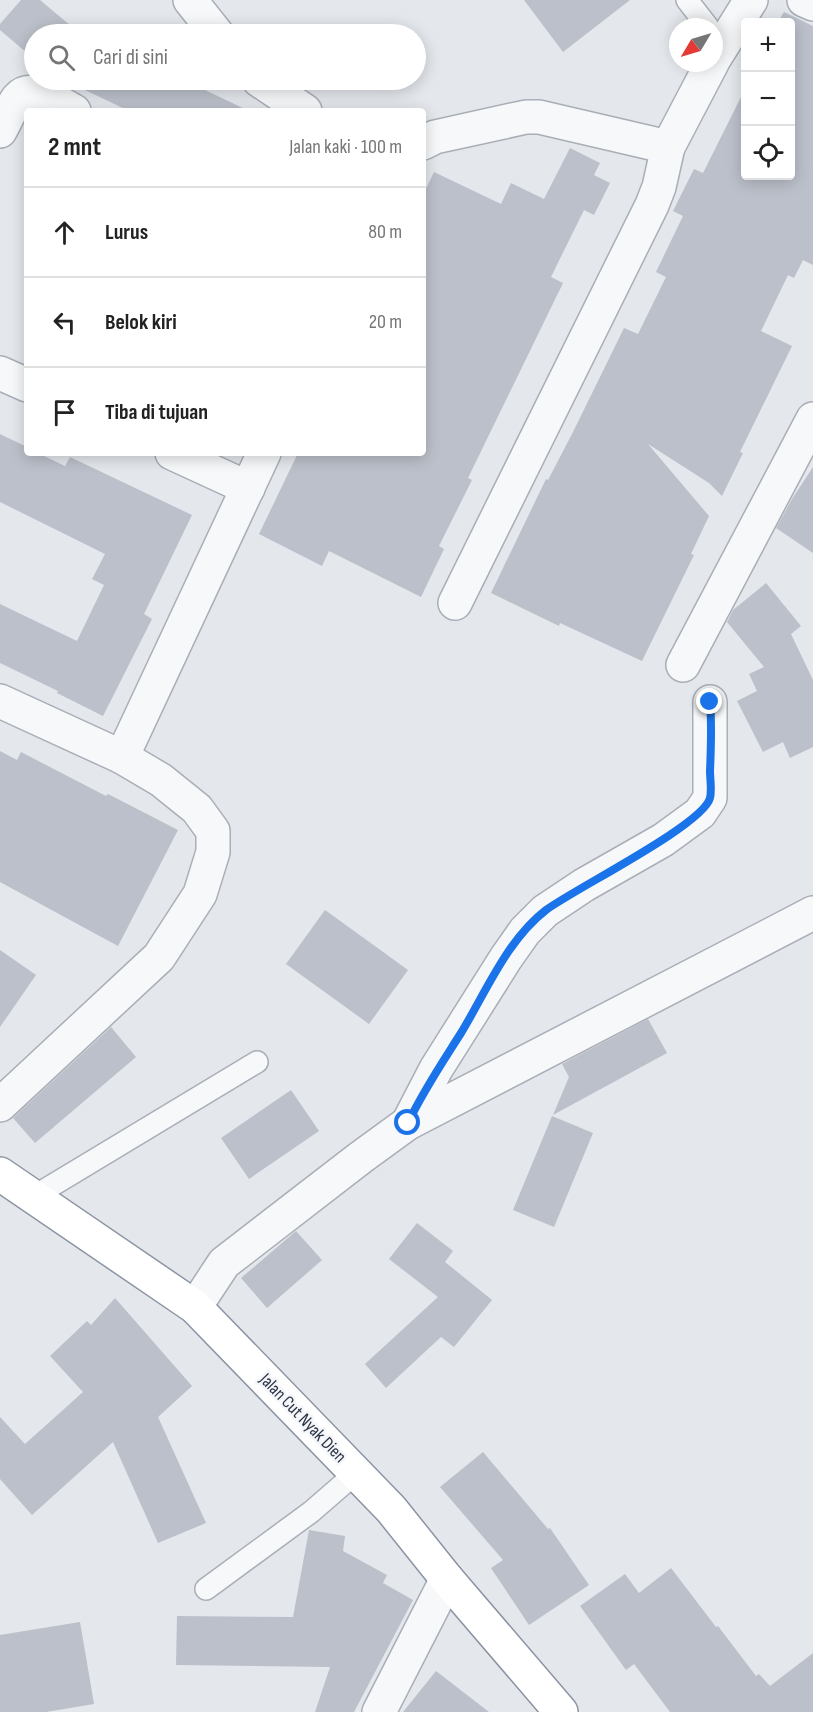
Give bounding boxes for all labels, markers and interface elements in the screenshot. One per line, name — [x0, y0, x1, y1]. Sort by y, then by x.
north arrow — [669, 18, 723, 72]
map controls — [741, 18, 795, 180]
button: + — [741, 18, 795, 72]
search box — [24, 24, 426, 90]
icon: search — [45, 41, 78, 74]
text: Cari di sini — [93, 44, 168, 71]
button: − — [741, 72, 795, 126]
button: locate — [741, 126, 795, 180]
text: 2 mnt — [48, 132, 101, 163]
text: Jalan kaki · 100 m — [289, 135, 402, 159]
icon: ahead — [48, 216, 81, 249]
text: Lurus — [105, 219, 148, 246]
text: 80 m — [368, 220, 402, 244]
icon: left — [48, 306, 81, 339]
text: Belok kiri — [105, 309, 177, 336]
text: 20 m — [369, 310, 402, 334]
icon: arrive — [48, 396, 81, 429]
text: Tiba di tujuan — [105, 399, 208, 426]
route end — [696, 688, 722, 714]
route start — [394, 1109, 420, 1135]
street label: Jalan Cut Nyak Dien — [255, 1368, 351, 1467]

